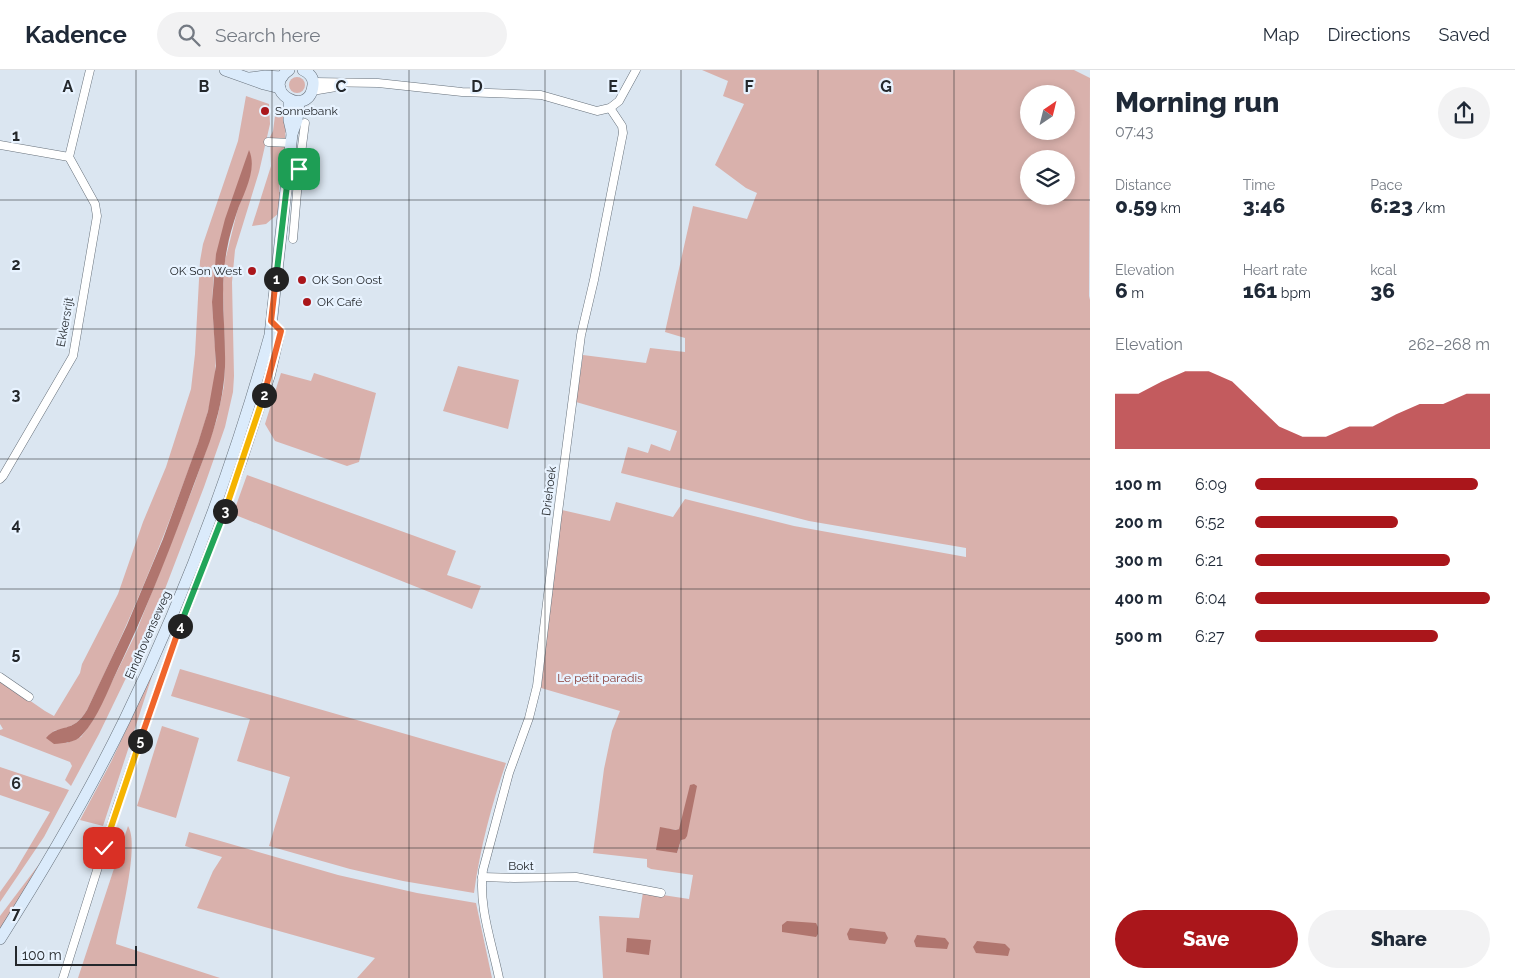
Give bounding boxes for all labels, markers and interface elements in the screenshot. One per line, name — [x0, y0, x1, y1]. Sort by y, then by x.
search box — [157, 12, 507, 57]
text: Kadence — [25, 20, 127, 49]
icon: search — [175, 21, 203, 49]
text: Search here — [215, 24, 320, 46]
text: Map — [1263, 24, 1299, 45]
text: Directions — [1327, 24, 1411, 45]
text: Saved — [1439, 24, 1490, 45]
text: A — [63, 77, 74, 96]
text: B — [199, 77, 210, 96]
text: C — [336, 77, 347, 96]
text: D — [471, 77, 483, 96]
text: E — [608, 77, 618, 96]
text: F — [744, 77, 754, 96]
text: G — [880, 77, 892, 96]
north arrow — [1020, 85, 1075, 140]
map controls — [1020, 85, 1075, 205]
text: Morning run — [1115, 86, 1279, 119]
button: share — [1438, 87, 1490, 139]
place label: Sonnebank — [275, 104, 338, 118]
marker: Sonnebank — [259, 105, 271, 117]
text: 07:43 — [1115, 122, 1154, 141]
text: 1 — [12, 126, 20, 145]
pin — [278, 148, 320, 190]
button: layers — [1020, 150, 1075, 205]
icon: arrive — [285, 155, 313, 183]
text: Distance — [1115, 177, 1171, 193]
text: Time — [1243, 177, 1275, 193]
text: Pace — [1370, 177, 1402, 193]
text: 0.59 — [1115, 193, 1157, 218]
text: 3:46 — [1243, 193, 1285, 218]
text: 6:23 — [1370, 193, 1413, 218]
text: km — [1157, 200, 1181, 216]
text: /km — [1413, 200, 1445, 216]
text: 2 — [11, 255, 21, 274]
text: Elevation — [1115, 262, 1174, 278]
text: Heart rate — [1243, 262, 1307, 278]
text: kcal — [1370, 262, 1397, 278]
place label: OK Son West — [170, 264, 242, 278]
marker: OK Son West — [246, 265, 258, 277]
pin: 1 — [264, 266, 288, 292]
text: 1 — [273, 271, 280, 287]
place label: OK Son Oost — [312, 273, 382, 287]
marker: OK Son Oost — [296, 274, 308, 286]
text: 6 — [1115, 278, 1128, 303]
text: 161 — [1243, 278, 1277, 303]
text: 36 — [1370, 278, 1395, 303]
text: m — [1128, 285, 1144, 301]
text: bpm — [1277, 285, 1311, 301]
place label: OK Café — [317, 295, 362, 309]
street label: Ekkersrijt — [54, 296, 76, 348]
marker: OK Café — [301, 296, 313, 308]
text: Elevation — [1115, 335, 1183, 354]
text: 262–268 m — [1408, 335, 1490, 354]
pin: 2 — [252, 382, 276, 408]
text: 3 — [12, 385, 21, 404]
text: 2 — [261, 387, 268, 403]
street label: Driehoek — [539, 465, 559, 517]
text: 100 m — [1115, 475, 1161, 494]
text: 6:09 — [1195, 475, 1227, 494]
pin: 3 — [212, 498, 238, 524]
text: 3 — [222, 503, 229, 519]
text: 200 m — [1115, 513, 1162, 532]
text: 6:52 — [1195, 513, 1225, 532]
text: 4 — [11, 515, 21, 534]
text: 300 m — [1115, 551, 1162, 570]
text: 6:21 — [1195, 551, 1223, 570]
street label: Eindhovenseweg — [122, 589, 174, 681]
text: 400 m — [1115, 589, 1163, 608]
text: 6:04 — [1195, 589, 1226, 608]
pin: 4 — [168, 614, 192, 638]
text: 4 — [177, 618, 185, 634]
text: 500 m — [1115, 627, 1162, 646]
text: 6:27 — [1195, 627, 1225, 646]
text: 5 — [12, 644, 21, 663]
park label: Le petit paradis — [557, 671, 643, 685]
pin: 5 — [128, 728, 152, 754]
text: 5 — [137, 733, 144, 749]
text: 6 — [11, 774, 21, 793]
pin — [83, 827, 125, 869]
icon: check — [90, 834, 118, 862]
street label: Bokt — [508, 859, 534, 873]
text: 7 — [12, 904, 21, 923]
button: Save — [1115, 910, 1298, 968]
button: Share — [1308, 910, 1490, 968]
scale bar — [15, 943, 138, 966]
text: 100 m — [22, 947, 62, 963]

